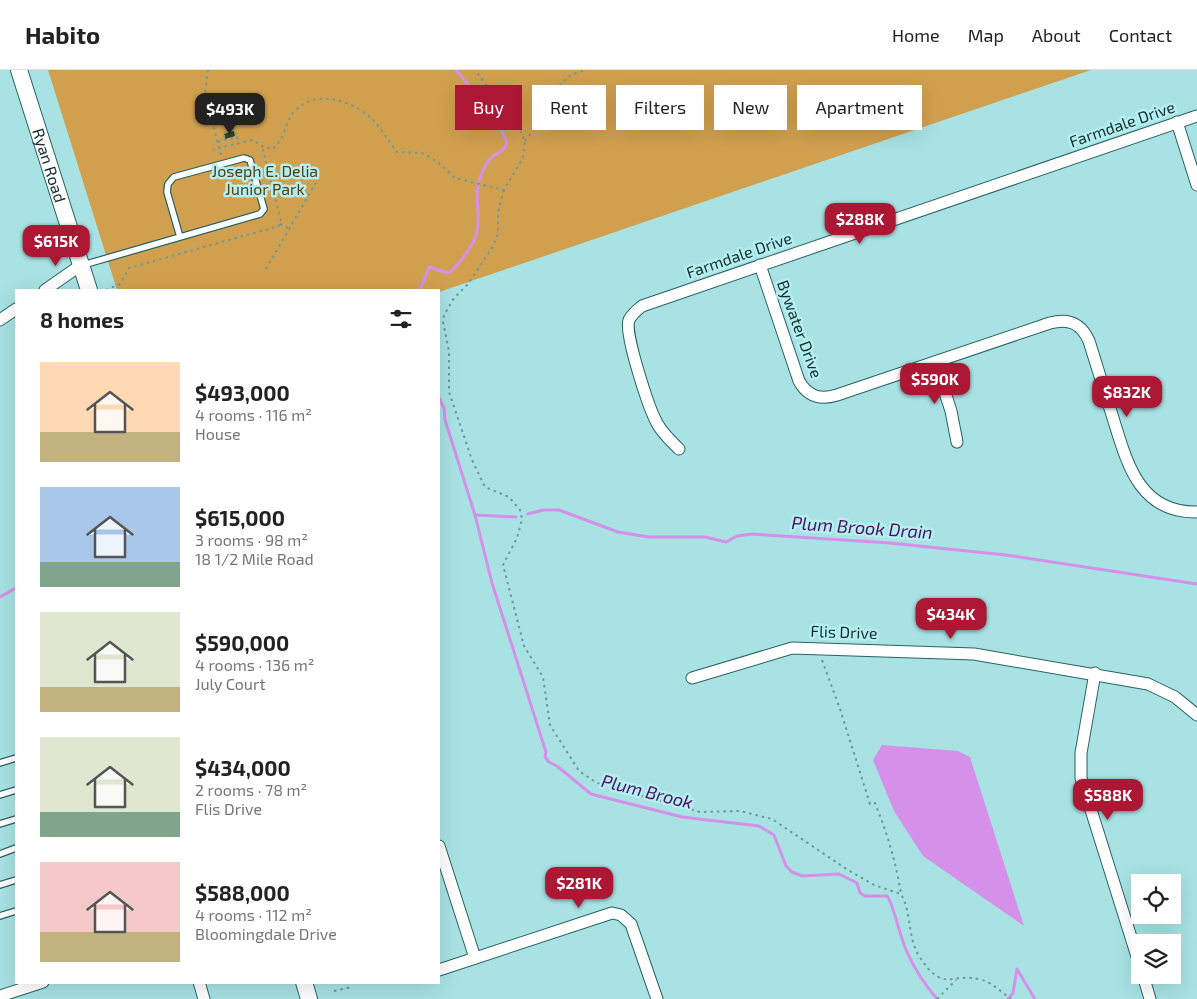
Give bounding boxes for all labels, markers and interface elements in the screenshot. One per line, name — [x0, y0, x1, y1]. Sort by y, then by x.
text: Habito — [25, 20, 100, 49]
text: Home — [892, 24, 940, 46]
text: Map — [968, 24, 1004, 46]
text: About — [1032, 24, 1081, 46]
text: Contact — [1109, 24, 1172, 46]
chip: Buy — [455, 85, 522, 130]
chip: Rent — [532, 85, 606, 130]
chip: Filters — [616, 85, 704, 130]
chip: New — [714, 85, 787, 130]
chip: Apartment — [797, 85, 922, 130]
pin: $493K — [195, 92, 265, 135]
street label: Farmdale Drive — [1067, 97, 1177, 150]
text: $493K — [206, 99, 254, 118]
street label: Ryan Road — [29, 126, 70, 205]
park label: Joseph E. Delia Junior Park — [212, 161, 318, 198]
pin: $288K — [825, 202, 895, 245]
text: $288K — [836, 209, 884, 228]
pin: $615K — [21, 224, 91, 267]
street label: Farmdale Drive — [684, 228, 794, 281]
text: $615K — [34, 231, 78, 250]
street label: Bywater Drive — [774, 277, 827, 380]
icon: filters — [387, 305, 415, 333]
text: 8 homes — [40, 307, 124, 332]
pin: $590K — [900, 362, 970, 405]
text: $590K — [911, 369, 959, 388]
pin: $832K — [1092, 376, 1162, 418]
text: $493,000 — [195, 380, 290, 405]
icon: home — [80, 382, 140, 442]
text: $832K — [1103, 382, 1151, 401]
text: 4 rooms · 116 m² — [195, 405, 312, 424]
text: House — [195, 424, 241, 443]
text: $615,000 — [195, 505, 285, 530]
icon: home — [80, 507, 140, 567]
water label: Plum Brook Drain — [791, 511, 933, 543]
text: 3 rooms · 98 m² — [195, 530, 308, 549]
text: 18 1/2 Mile Road — [195, 549, 314, 568]
pin: $434K — [916, 598, 986, 640]
text: $434K — [927, 604, 975, 623]
street label: Flis Drive — [810, 621, 878, 642]
text: $590,000 — [195, 630, 289, 655]
icon: home — [80, 632, 140, 692]
text: 4 rooms · 136 m² — [195, 655, 314, 674]
text: July Court — [195, 674, 265, 693]
text: $434,000 — [195, 755, 291, 780]
icon: home — [80, 757, 140, 817]
water label: Plum Brook — [599, 769, 695, 813]
pin: $588K — [1073, 778, 1143, 821]
text: 2 rooms · 78 m² — [195, 780, 307, 799]
text: $588K — [1084, 785, 1132, 804]
text: Flis Drive — [195, 799, 262, 818]
pin: $281K — [544, 866, 614, 909]
text: $281K — [556, 873, 602, 892]
map controls — [1131, 874, 1181, 984]
button: locate — [1131, 874, 1181, 924]
text: $588,000 — [195, 880, 290, 905]
icon: home — [80, 882, 140, 942]
text: 4 rooms · 112 m² — [195, 905, 312, 924]
text: Bloomingdale Drive — [195, 924, 337, 943]
button: layers — [1131, 934, 1181, 984]

